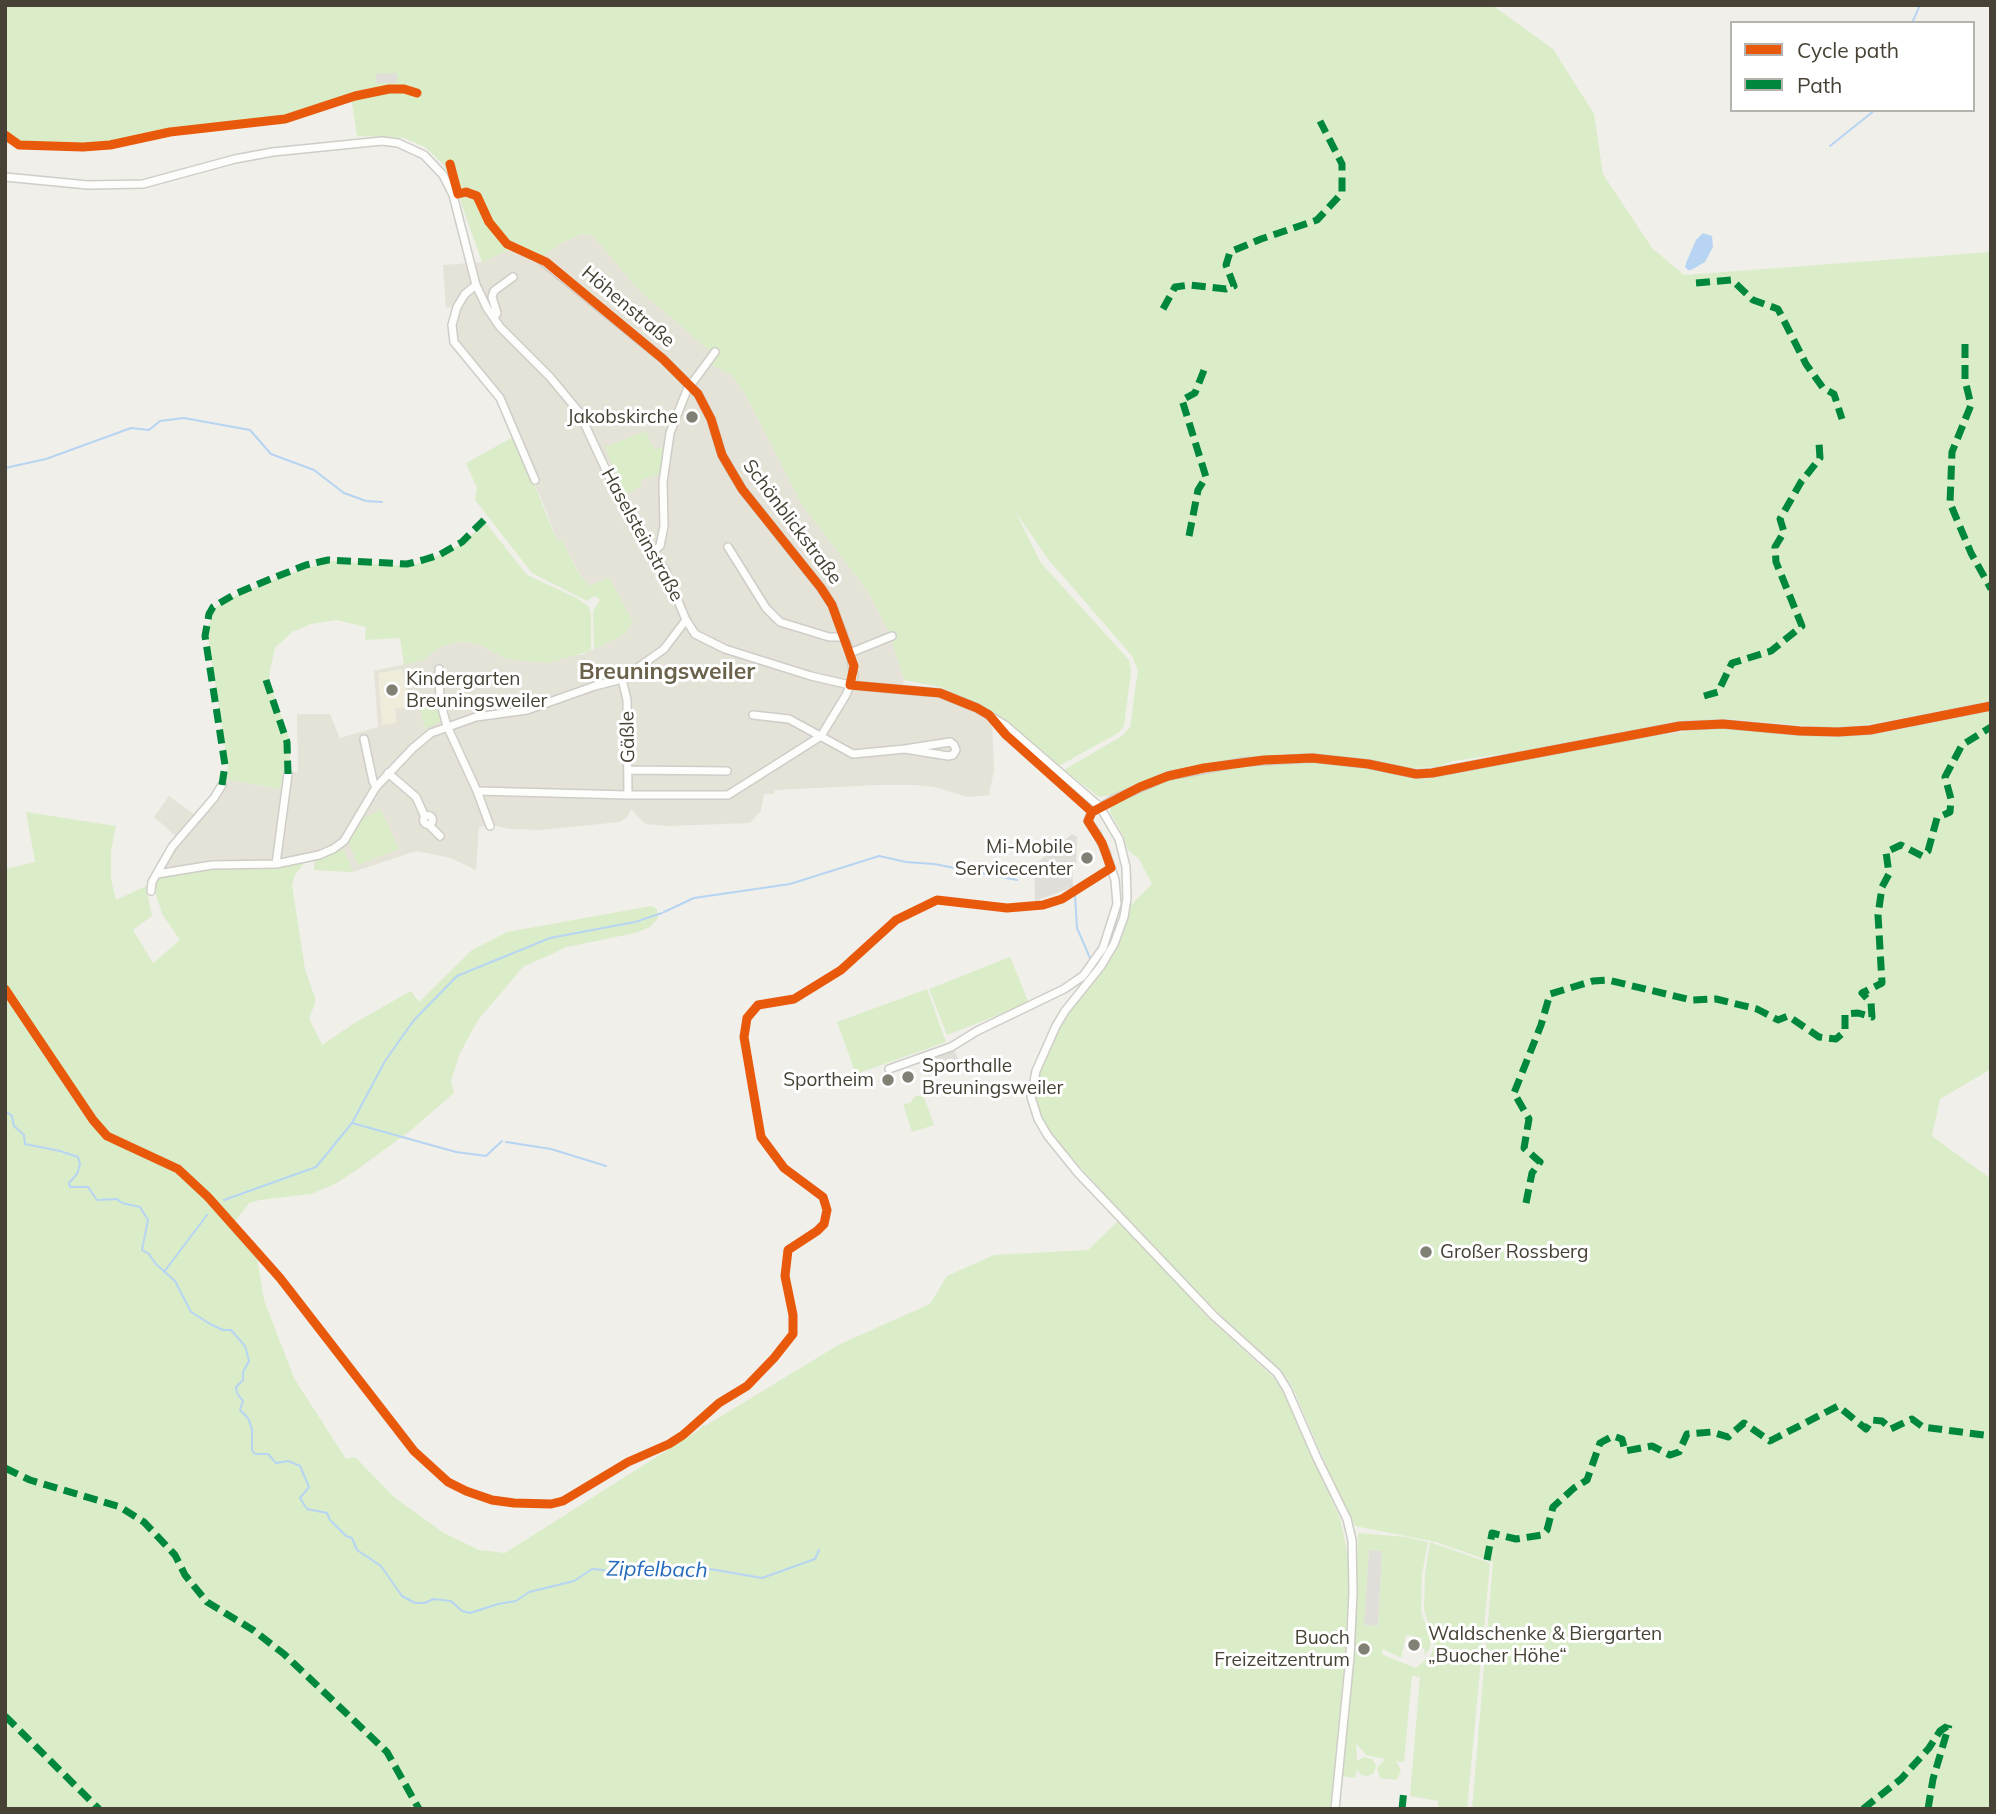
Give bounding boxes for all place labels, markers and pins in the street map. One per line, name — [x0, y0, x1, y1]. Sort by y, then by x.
place label: Jakobskirche — [567, 406, 678, 428]
marker: Jakobskirche — [684, 409, 700, 425]
place label: Kindergarten Breuningsweiler — [406, 668, 547, 712]
marker: Kindergarten Breuningsweiler — [384, 682, 400, 698]
place label: Mi-Mobile Servicecenter — [955, 836, 1073, 880]
marker: Mi-Mobile Servicecenter — [1079, 850, 1095, 866]
place label: Sporthalle Breuningsweiler — [922, 1055, 1063, 1099]
place label: Sportheim — [783, 1069, 874, 1091]
marker: Sporthalle Breuningsweiler — [900, 1069, 916, 1085]
marker: Sportheim — [880, 1072, 896, 1088]
place label: Großer Rossberg — [1440, 1241, 1588, 1263]
marker: Großer Rossberg — [1418, 1244, 1434, 1260]
place label: Waldschenke & Biergarten „Buocher Höhe“ — [1428, 1623, 1662, 1667]
place label: Buoch Freizeitzentrum — [1214, 1627, 1350, 1671]
marker: Waldschenke & Biergarten „Buocher Höhe“ — [1406, 1637, 1422, 1653]
marker: Buoch Freizeitzentrum — [1356, 1641, 1372, 1657]

